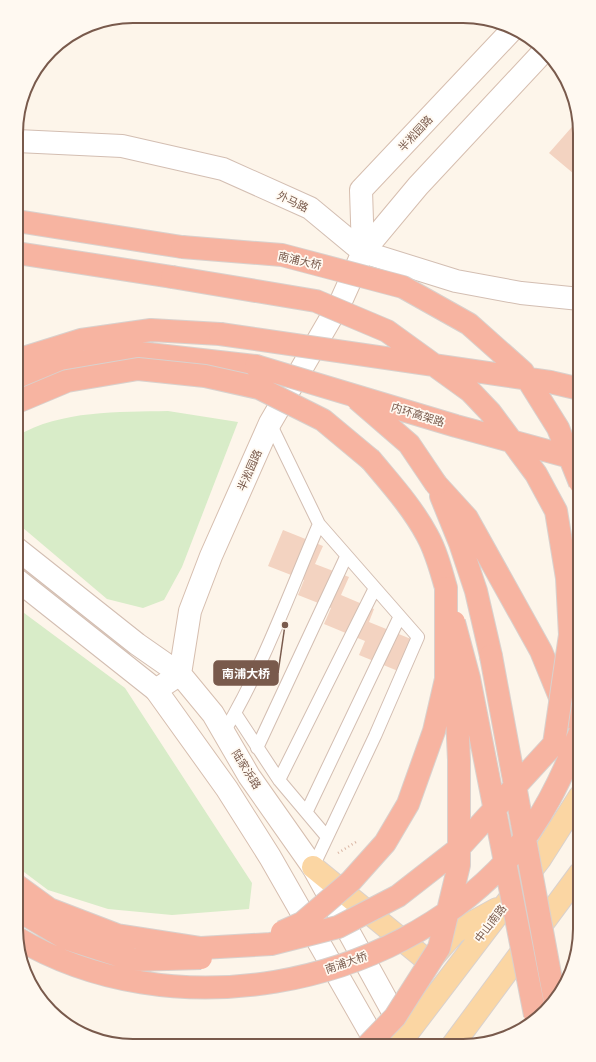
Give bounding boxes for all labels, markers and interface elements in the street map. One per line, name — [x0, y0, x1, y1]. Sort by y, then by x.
street label: 半淞园路 — [395, 112, 435, 154]
street label: 外马路 — [275, 188, 311, 214]
street label: 南浦大桥 — [277, 249, 323, 271]
street label: 内环高架路 — [390, 400, 446, 428]
street label: 半淞园路 — [234, 447, 264, 493]
callout: 南浦大桥 — [214, 661, 278, 685]
text: 南浦大桥 — [222, 666, 270, 681]
street label: 陆家浜路 — [230, 747, 264, 791]
street label: 中山南路 — [472, 902, 508, 944]
street label: 南浦大桥 — [323, 949, 369, 975]

